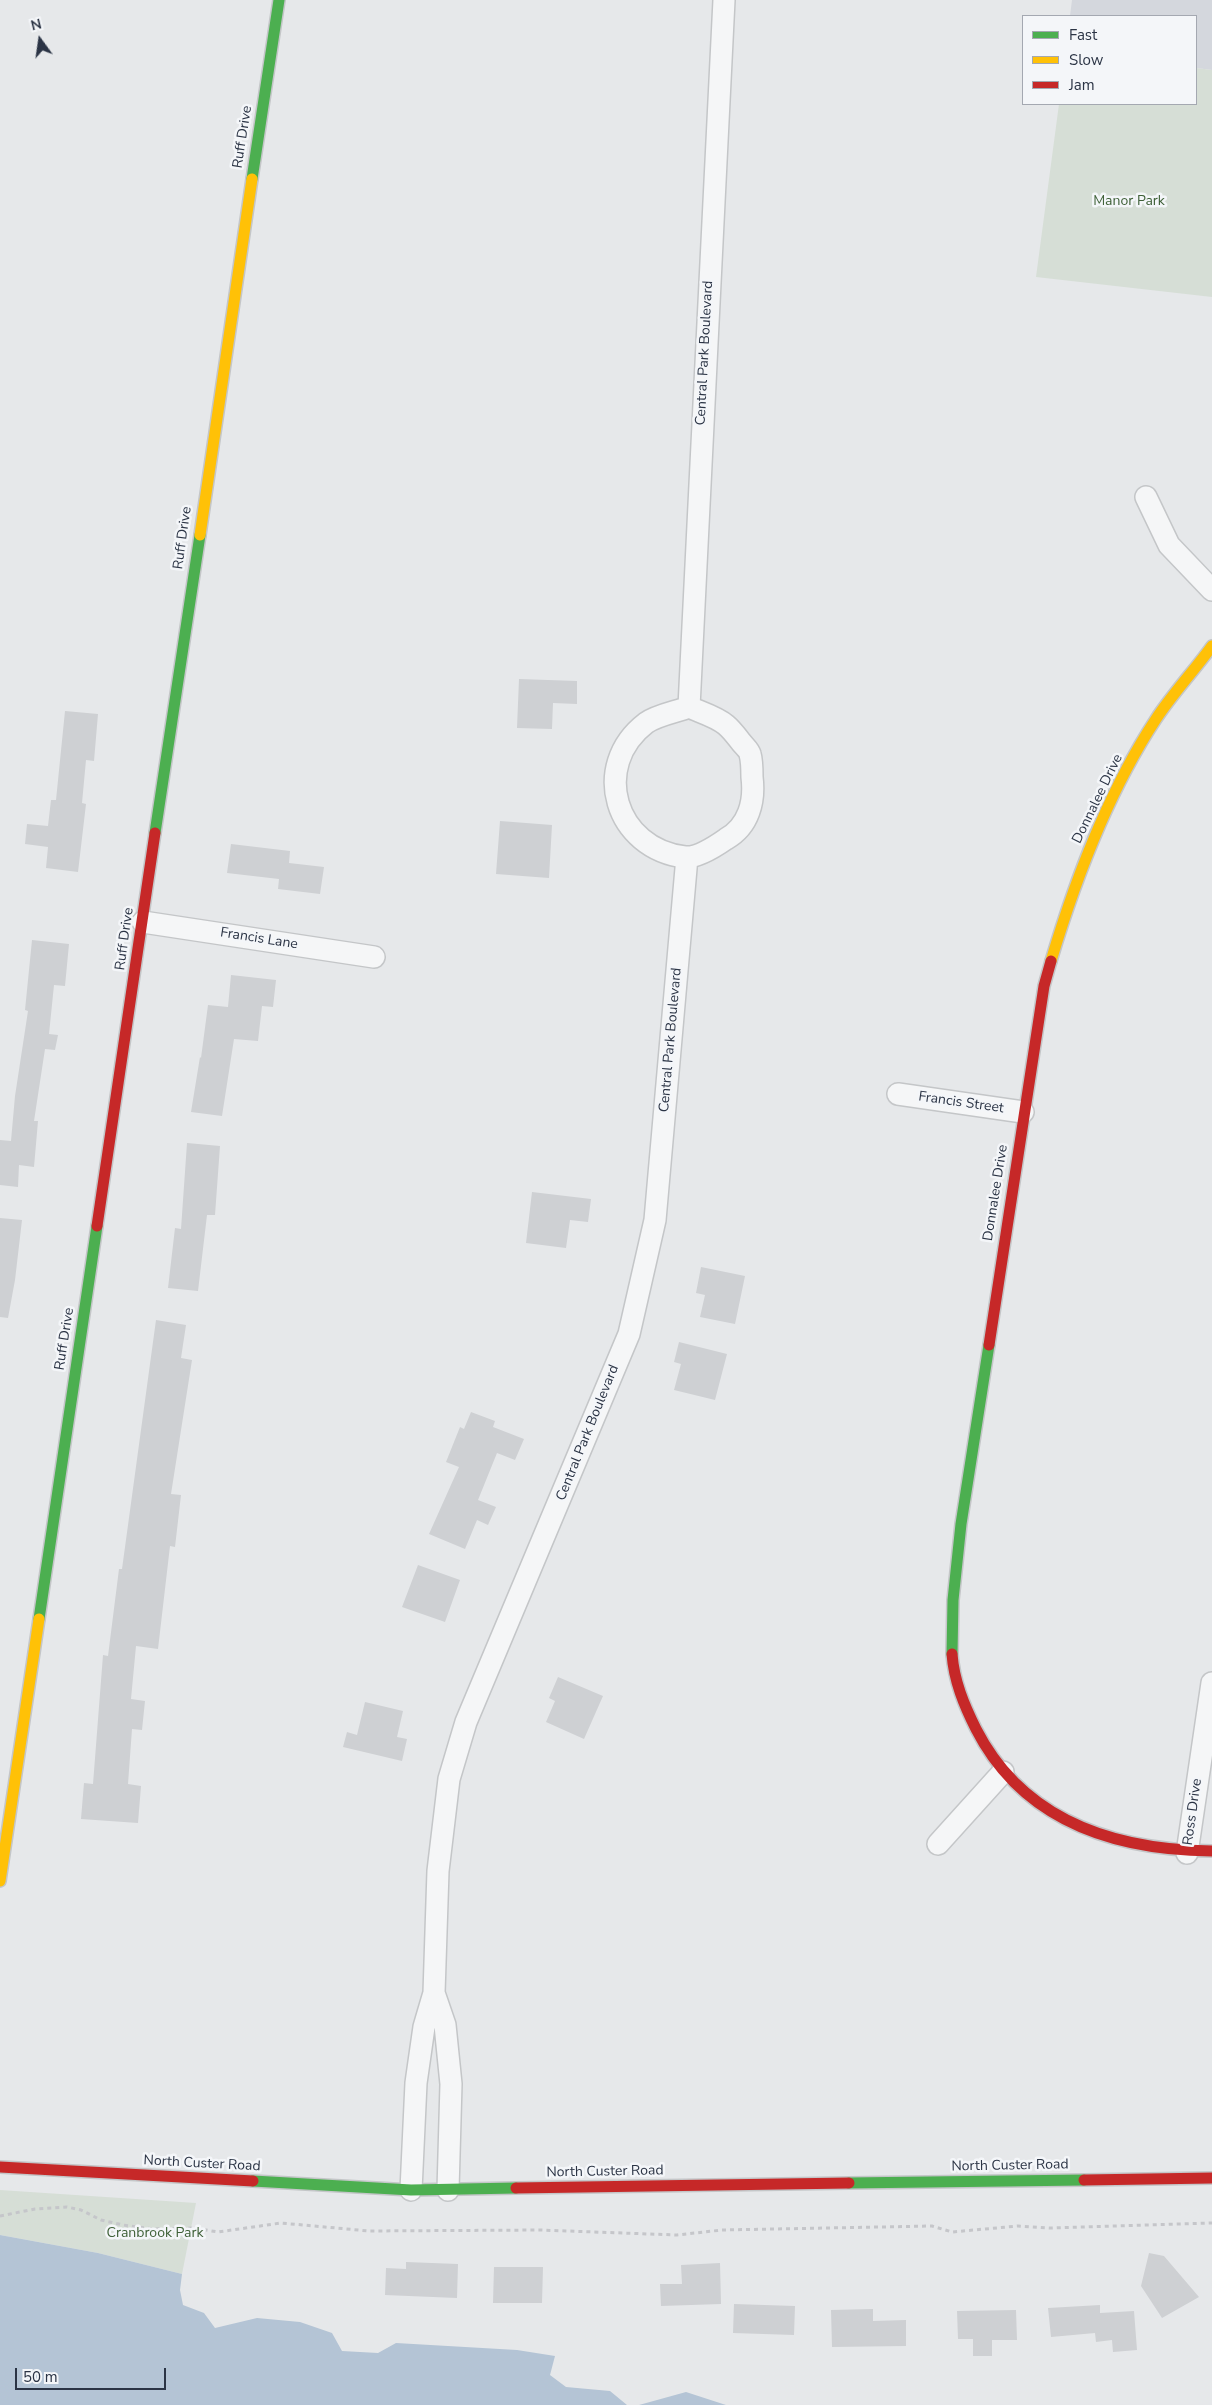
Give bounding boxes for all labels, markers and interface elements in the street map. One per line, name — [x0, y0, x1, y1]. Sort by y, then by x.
text: N — [29, 14, 44, 35]
north arrow — [15, 15, 65, 65]
legend — [1022, 15, 1197, 105]
text: Fast — [1069, 25, 1097, 45]
text: Slow — [1069, 50, 1103, 70]
text: Jam — [1069, 75, 1095, 95]
street label: Ruff Drive — [230, 105, 256, 169]
park label: Manor Park — [1093, 194, 1165, 210]
street label: Central Park Boulevard — [693, 280, 717, 426]
street label: Ruff Drive — [170, 506, 196, 570]
street label: Donnalee Drive — [1069, 752, 1127, 846]
street label: Ruff Drive — [112, 907, 138, 971]
street label: Francis Lane — [219, 925, 299, 953]
street label: Central Park Boulevard — [656, 967, 686, 1113]
street label: Francis Street — [917, 1089, 1005, 1117]
street label: Donnalee Drive — [980, 1144, 1012, 1242]
street label: Ruff Drive — [52, 1307, 78, 1371]
street label: Central Park Boulevard — [553, 1363, 623, 1503]
street label: Ross Drive — [1180, 1778, 1206, 1846]
street label: North Custer Road — [143, 2153, 261, 2175]
street label: North Custer Road — [951, 2157, 1069, 2175]
street label: North Custer Road — [546, 2163, 664, 2181]
park label: Cranbrook Park — [107, 2226, 203, 2242]
scale bar — [18, 2358, 169, 2390]
text: 50 m — [23, 2367, 58, 2387]

